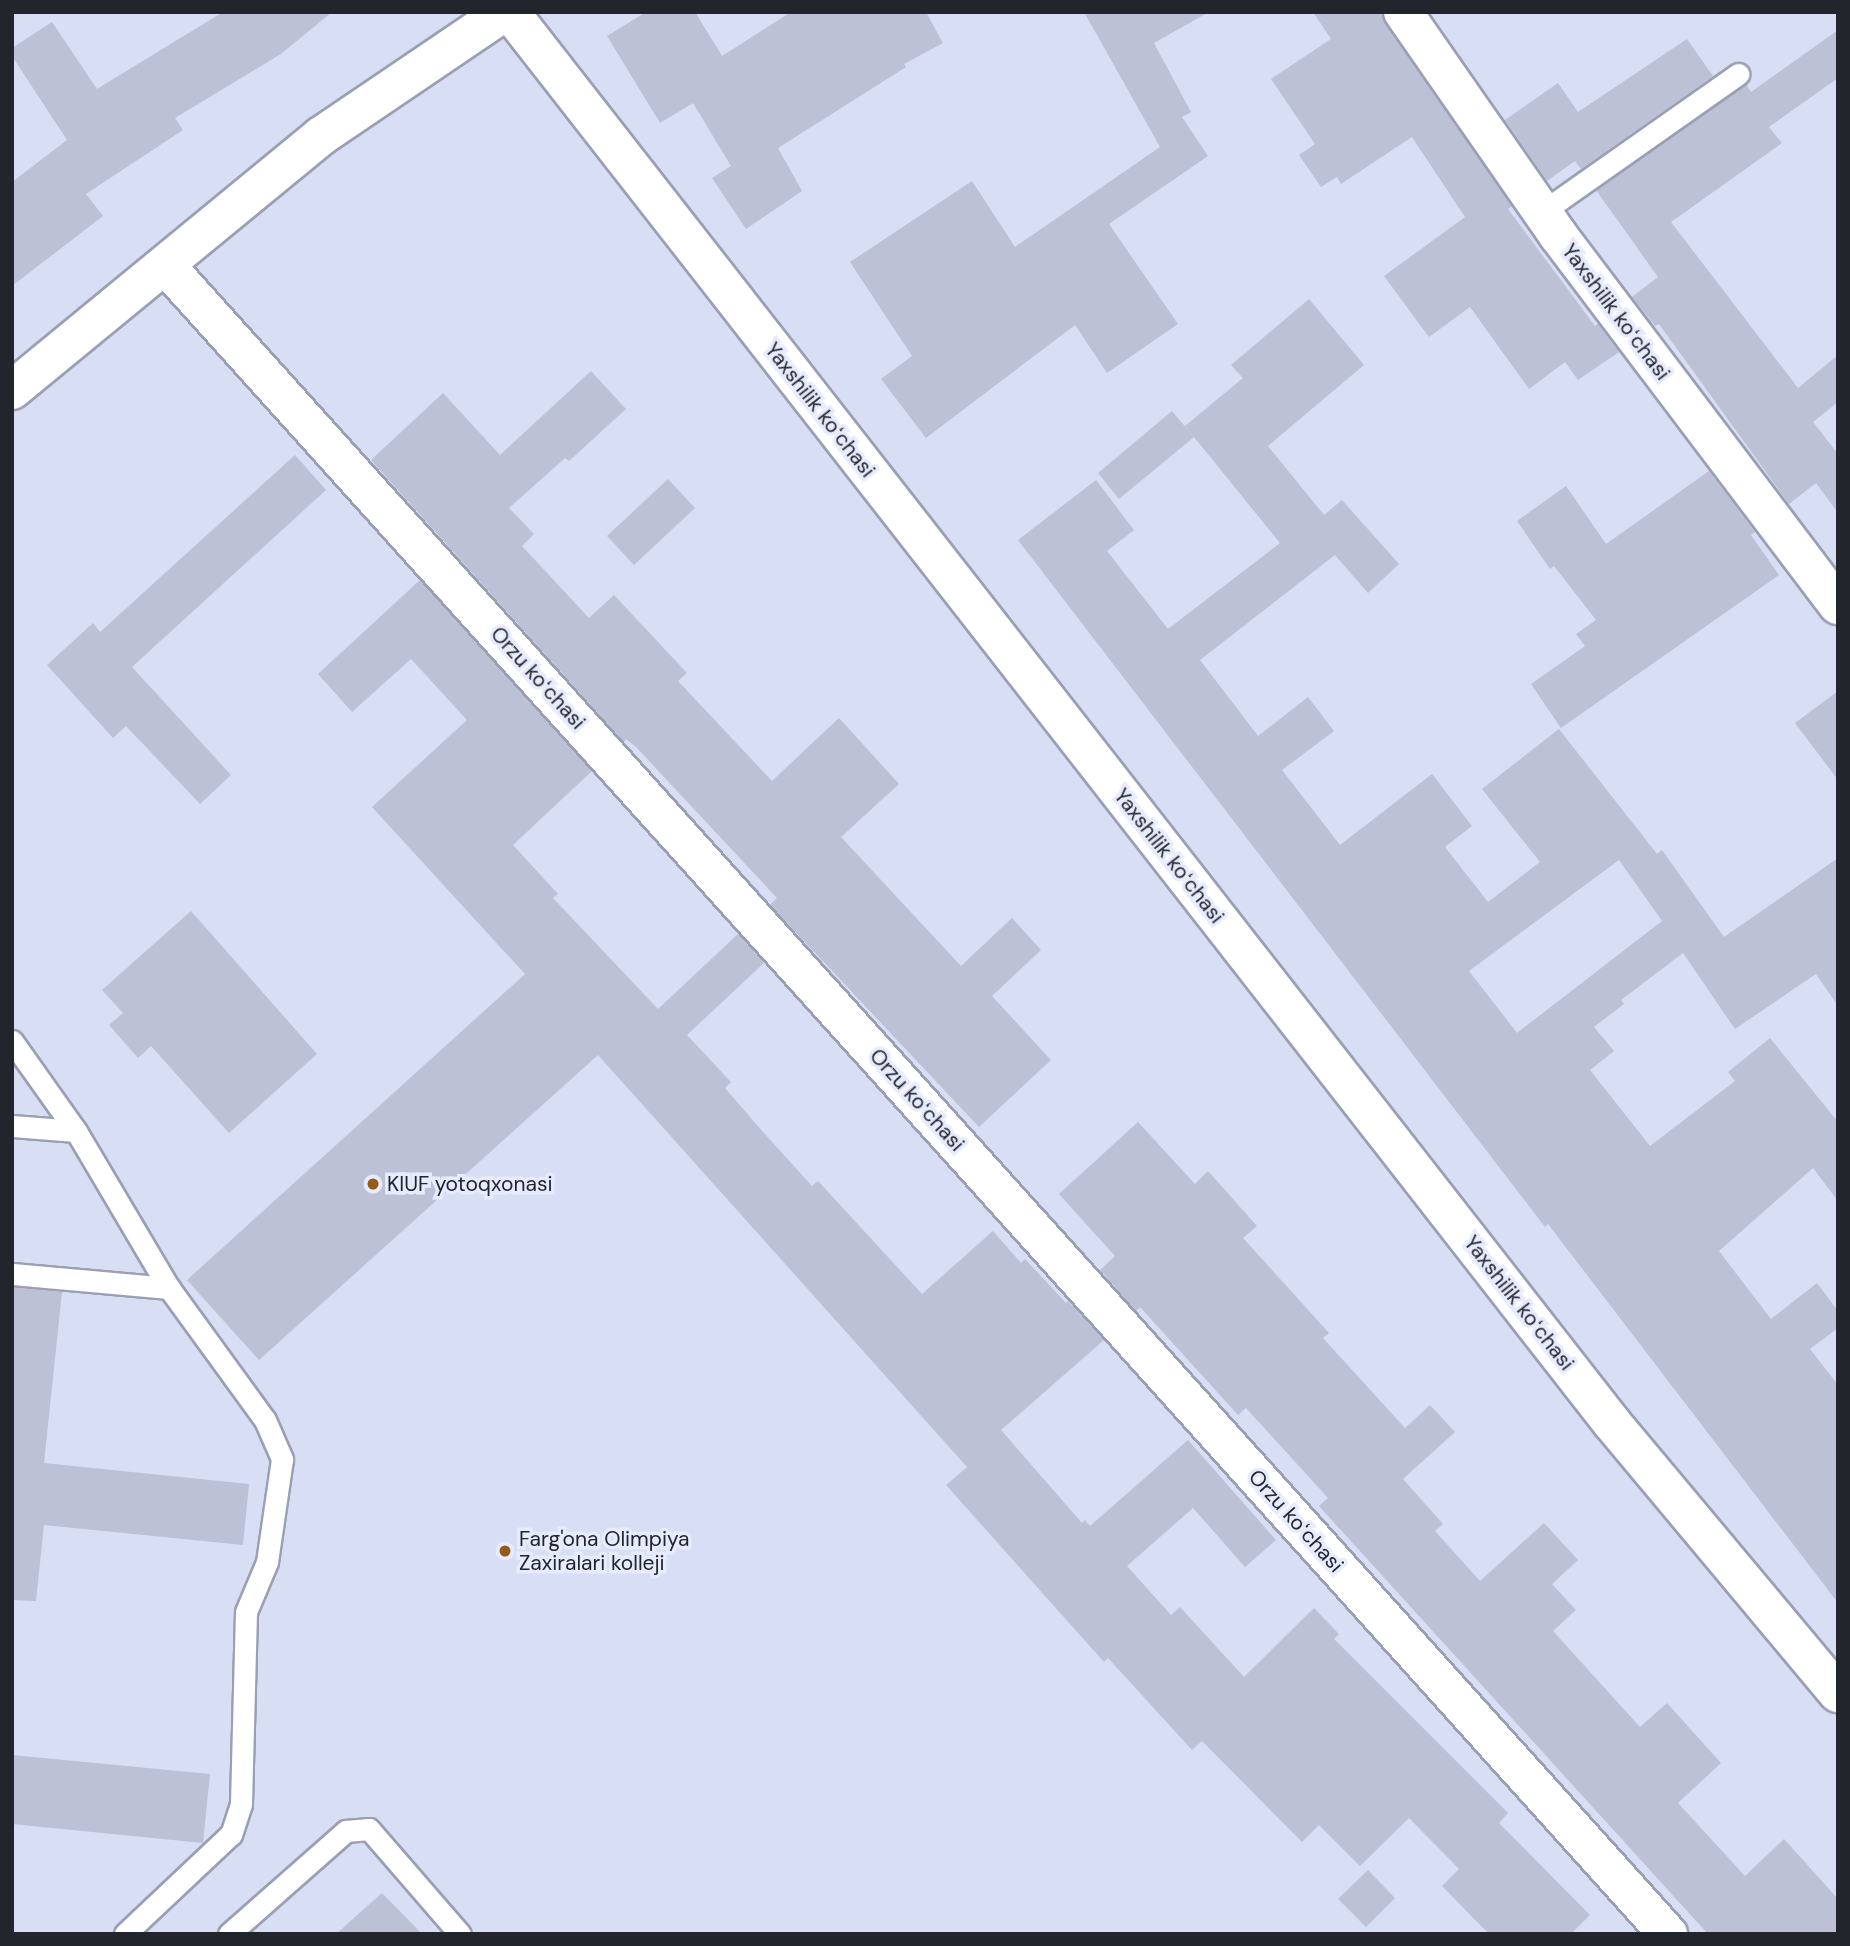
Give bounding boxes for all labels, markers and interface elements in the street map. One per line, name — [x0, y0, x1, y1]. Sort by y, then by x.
street label: Yaxshilik koʻchasi — [1557, 239, 1675, 385]
street label: Yaxshilik koʻchasi — [760, 338, 880, 482]
street label: Orzu koʻchasi — [485, 622, 591, 734]
street label: Yaxshilik koʻchasi — [1109, 784, 1229, 928]
street label: Orzu koʻchasi — [864, 1044, 970, 1156]
place label: KIUF yotoqxonasi — [387, 1171, 553, 1197]
marker: KIUF yotoqxonasi — [365, 1176, 381, 1192]
street label: Yaxshilik koʻchasi — [1459, 1231, 1579, 1375]
street label: Orzu koʻchasi — [1243, 1465, 1349, 1577]
place label: Farg'ona Olimpiya Zaxiralari kolleji — [519, 1526, 689, 1576]
marker: Farg'ona Olimpiya Zaxiralari kolleji — [497, 1543, 513, 1559]

